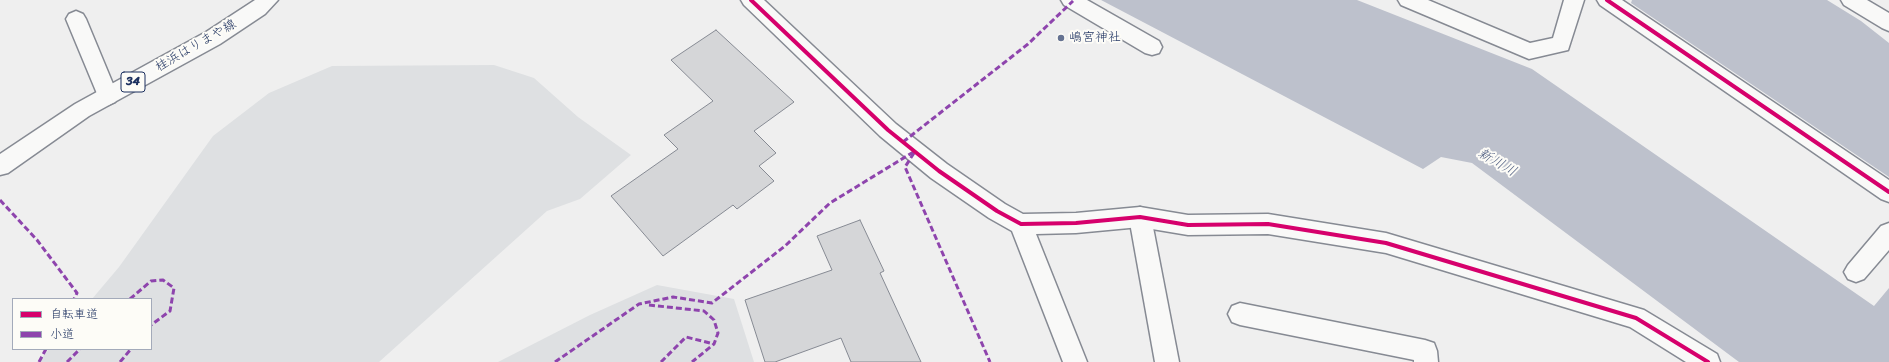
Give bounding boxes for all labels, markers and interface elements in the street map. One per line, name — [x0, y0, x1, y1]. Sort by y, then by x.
street label: 桂浜はりまや線 — [153, 16, 239, 76]
place label: 嶋宮神社 — [1069, 30, 1121, 46]
marker: 嶋宮神社 — [1056, 33, 1066, 43]
road number: 34 — [121, 72, 145, 92]
water label: 新川川 — [1475, 145, 1519, 181]
legend — [12, 298, 152, 350]
text: 自転車道 — [50, 303, 98, 325]
text: 小道 — [50, 323, 74, 345]

